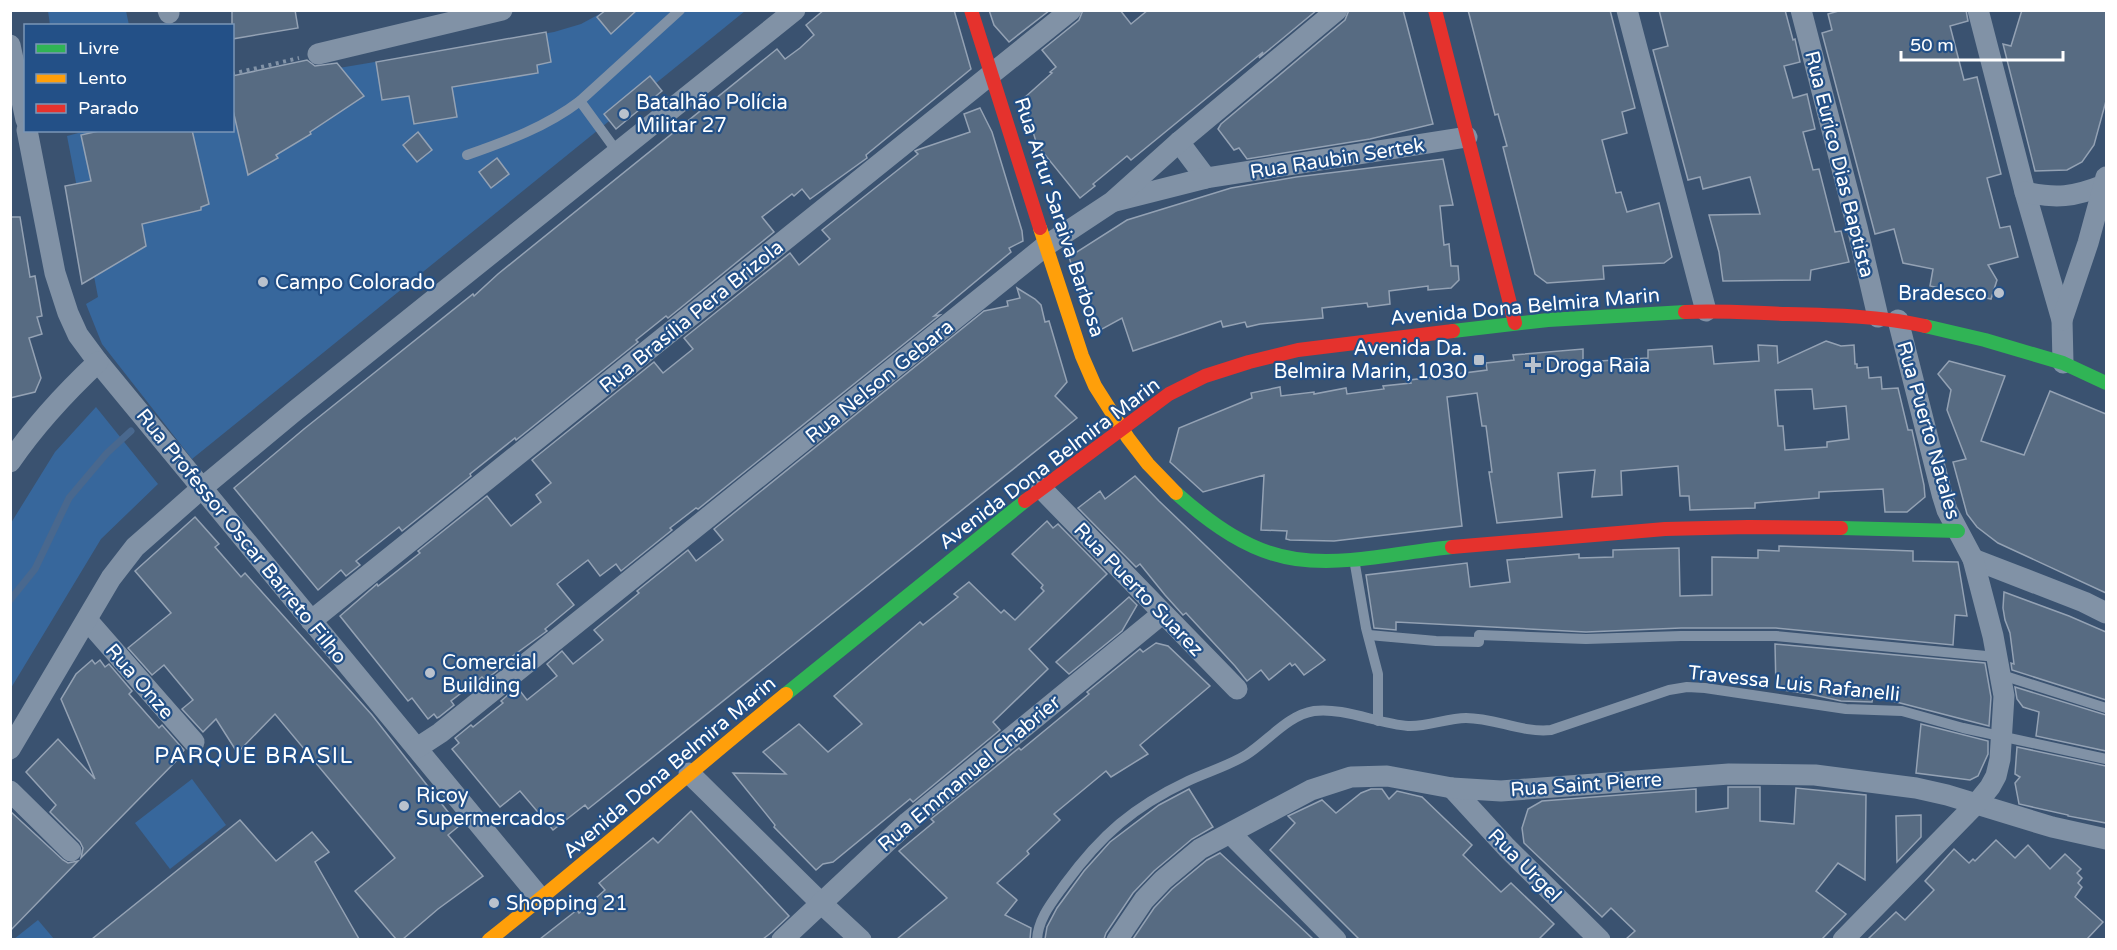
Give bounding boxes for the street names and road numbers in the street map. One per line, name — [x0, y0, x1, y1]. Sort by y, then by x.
street label: Rua Eurico Dias Baptista — [1799, 48, 1879, 280]
street label: Rua Artur Saraiva Barbosa — [1009, 94, 1109, 340]
street label: Rua Raubin Sertek — [1248, 133, 1426, 185]
street label: Rua Brasília Pera Brizola — [595, 235, 788, 398]
street label: Avenida Dona Belmira Marin — [1389, 283, 1661, 331]
street label: Rua Nelson Gebara — [801, 315, 958, 449]
street label: Rua Puerto Natales — [1891, 339, 1965, 522]
street label: Avenida Dona Belmira Marin — [934, 373, 1165, 555]
street label: Rua Professor Oscar Barreto Filho — [131, 404, 352, 669]
street label: Rua Puerto Suarez — [1068, 518, 1208, 661]
street label: Rua Onze — [100, 639, 179, 724]
street label: Travessa Luis Rafanelli — [1687, 661, 1901, 707]
street label: Avenida Dona Belmira Marin — [558, 672, 781, 864]
street label: Rua Emmanuel Chabrier — [874, 690, 1066, 857]
street label: Rua Saint Pierre — [1509, 768, 1663, 802]
street label: Rua Urgel — [1483, 824, 1566, 907]

